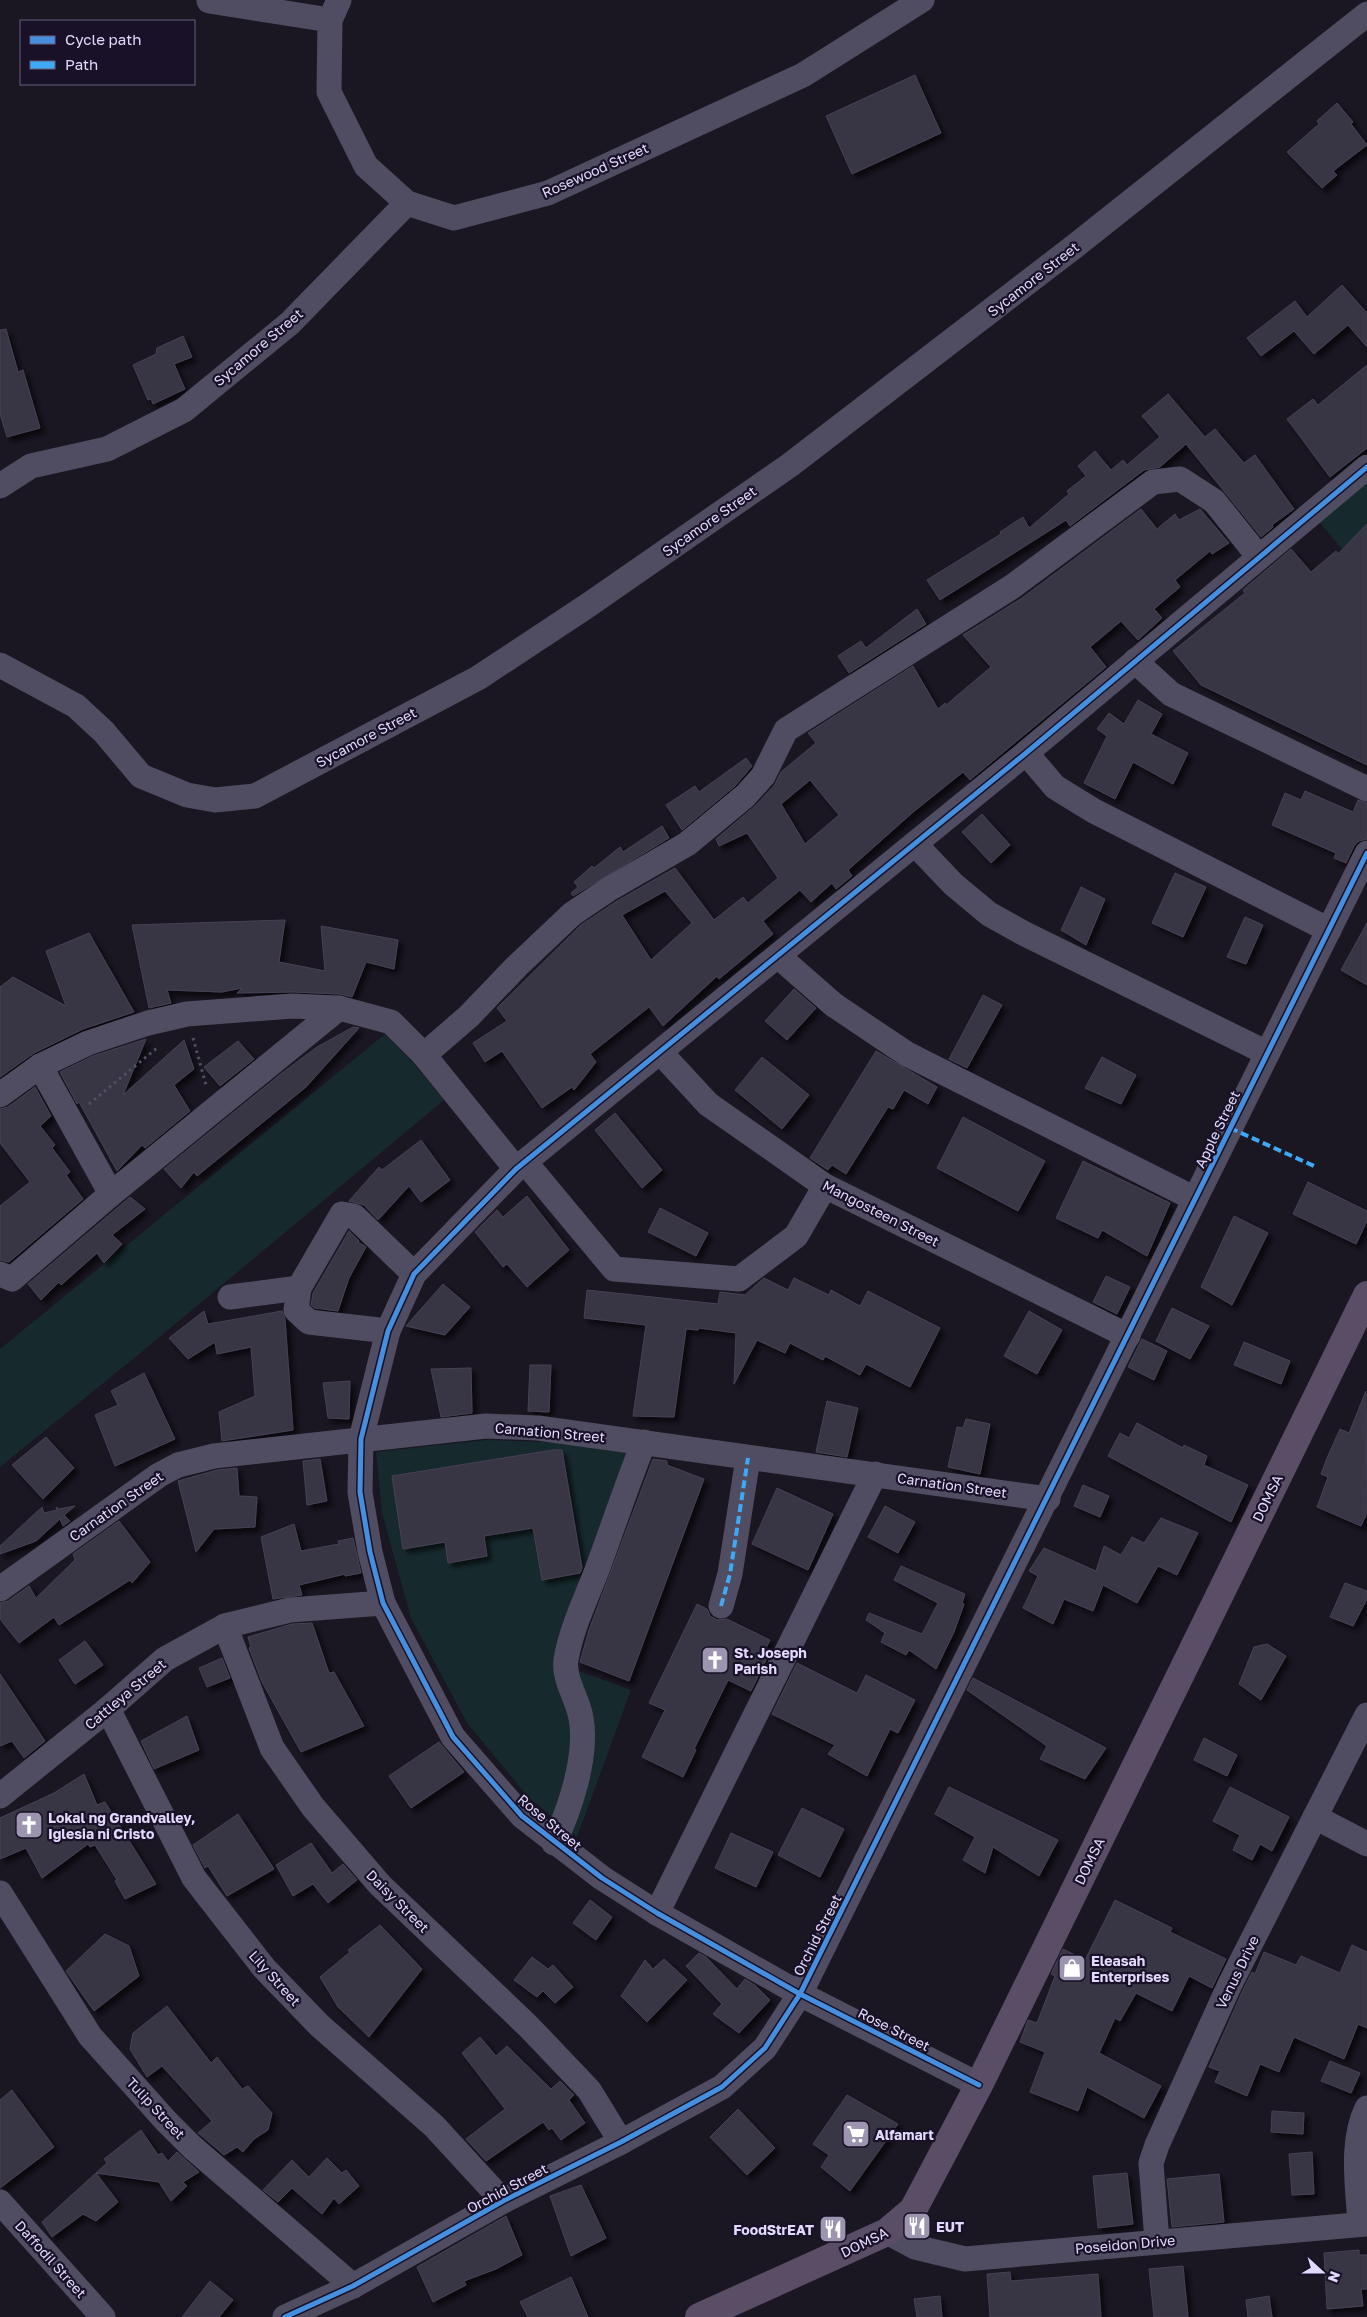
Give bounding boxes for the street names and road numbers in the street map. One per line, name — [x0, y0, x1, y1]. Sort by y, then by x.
street label: Rosewood Street — [539, 139, 651, 201]
street label: Sycamore Street — [984, 238, 1082, 320]
street label: Sycamore Street — [210, 305, 306, 389]
street label: Sycamore Street — [659, 482, 759, 560]
street label: Sycamore Street — [313, 703, 419, 771]
street label: Apple Street — [1191, 1088, 1243, 1170]
street label: Mangosteen Street — [820, 1176, 942, 1250]
street label: Carnation Street — [494, 1419, 606, 1445]
street label: Carnation Street — [66, 1467, 166, 1545]
street label: Carnation Street — [896, 1469, 1008, 1501]
street label: DOMSA — [1248, 1471, 1286, 1524]
street label: Cattleya Street — [81, 1655, 169, 1733]
street label: Rose Street — [515, 1790, 585, 1854]
street label: DOMSA — [1070, 1834, 1108, 1887]
street label: Daisy Street — [363, 1866, 433, 1936]
street label: Orchid Street — [789, 1891, 845, 1979]
street label: Venus Drive — [1212, 1933, 1262, 2011]
street label: Lily Street — [246, 1947, 304, 2009]
street label: Rose Street — [855, 2004, 933, 2054]
street label: Tulip Street — [123, 2074, 189, 2142]
street label: Orchid Street — [464, 2160, 550, 2216]
street label: Daffodil Street — [12, 2217, 90, 2301]
street label: DOMSA — [838, 2223, 891, 2261]
street label: Poseidon Drive — [1074, 2231, 1176, 2257]

